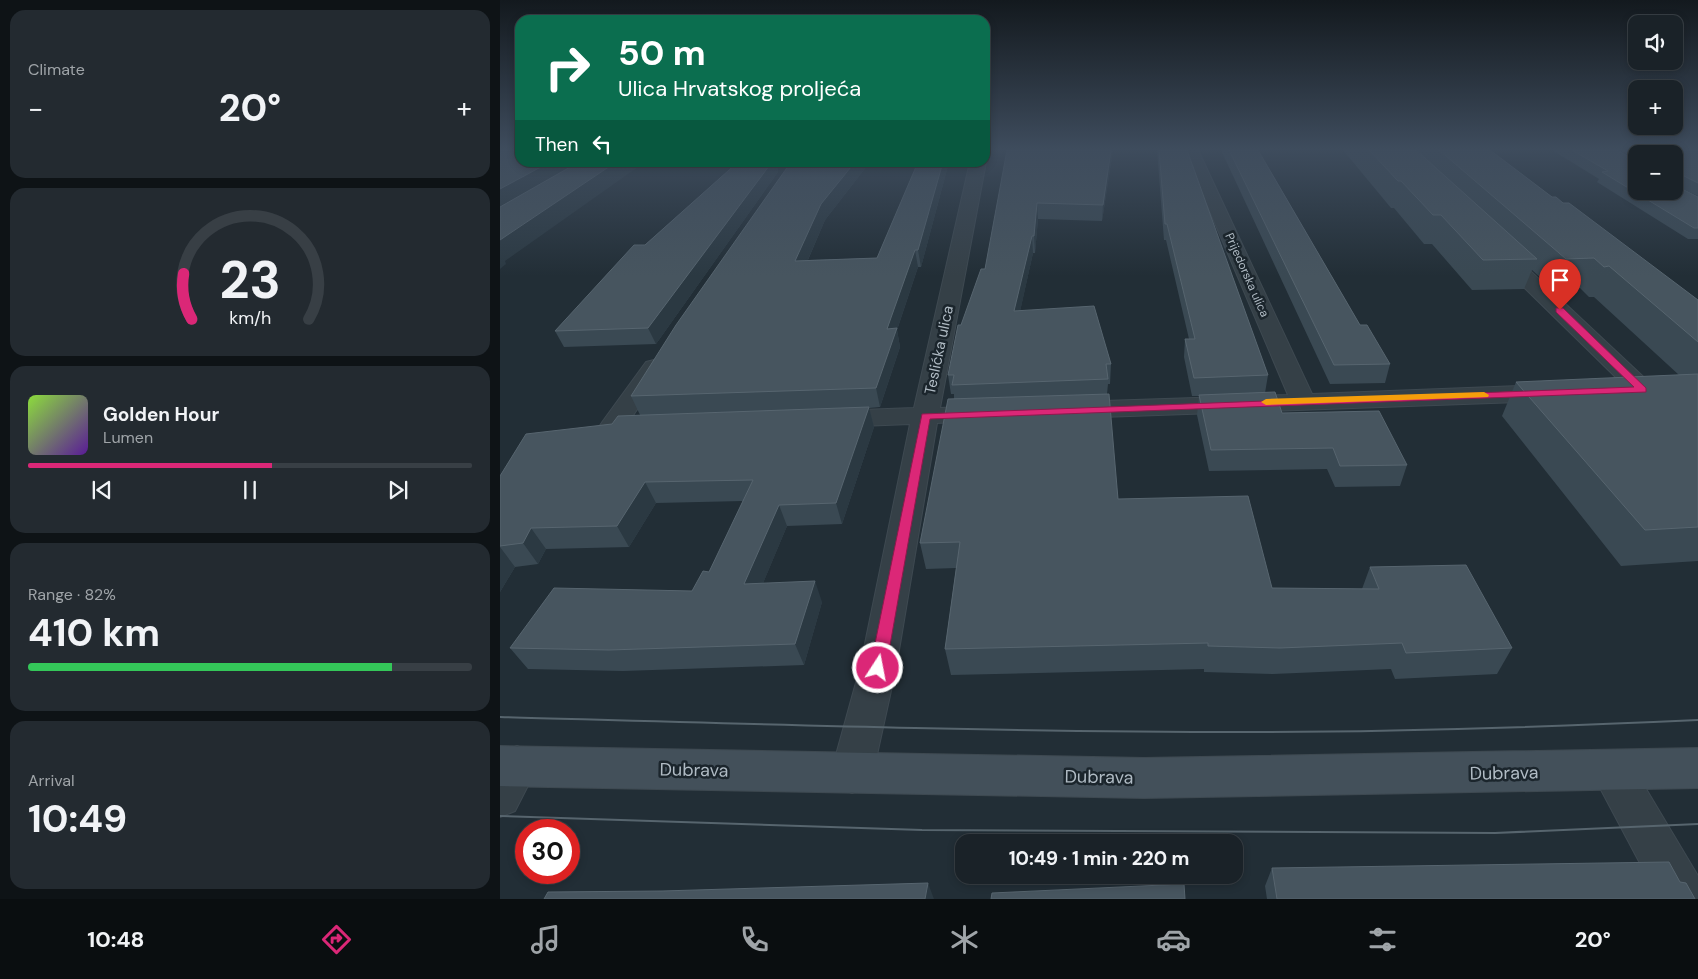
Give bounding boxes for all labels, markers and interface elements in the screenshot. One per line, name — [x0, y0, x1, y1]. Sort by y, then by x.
map controls — [1628, 15, 1683, 200]
button: sound — [1628, 15, 1683, 70]
text: 50 m — [618, 30, 706, 76]
icon: right — [535, 35, 600, 100]
text: Climate — [28, 59, 85, 80]
text: Ulica Hrvatskog proljeća — [618, 74, 861, 103]
button: + — [1628, 80, 1683, 135]
text: 20° — [219, 83, 281, 133]
text: − — [28, 90, 43, 127]
text: + — [457, 90, 472, 127]
icon: left — [588, 130, 616, 158]
text: Then — [535, 132, 578, 157]
button: − — [1628, 145, 1683, 200]
street label: Prijedorska ulica — [1221, 230, 1273, 320]
text: 23 — [219, 246, 281, 314]
pin — [1539, 259, 1581, 310]
icon: arrive — [1546, 266, 1574, 294]
street label: Teslićka ulica — [920, 304, 958, 396]
text: km/h — [229, 306, 271, 330]
text: Golden Hour — [103, 402, 219, 427]
text: Lumen — [103, 427, 153, 448]
icon: previous — [88, 476, 116, 504]
icon: pause — [236, 476, 264, 504]
icon: next — [384, 476, 412, 504]
text: Range · 82% — [28, 584, 116, 605]
text: 410 km — [28, 608, 160, 658]
position arrow — [851, 641, 903, 693]
street label: Dubrava — [659, 757, 729, 783]
street label: Dubrava — [1469, 760, 1539, 786]
street label: Dubrava — [1064, 764, 1134, 790]
text: Arrival — [28, 770, 75, 791]
text: 10:49 — [28, 794, 127, 844]
speed limit sign: 30 — [515, 819, 580, 884]
text: 10:49 · 1 min · 220 m — [1009, 846, 1189, 871]
icon: directions — [319, 922, 354, 957]
icon: music — [528, 922, 563, 957]
icon: phone — [737, 922, 772, 957]
icon: climate — [947, 922, 982, 957]
icon: car — [1156, 922, 1191, 957]
icon: filters — [1365, 922, 1400, 957]
text: 10:48 — [87, 925, 144, 954]
text: 20° — [1575, 925, 1611, 954]

